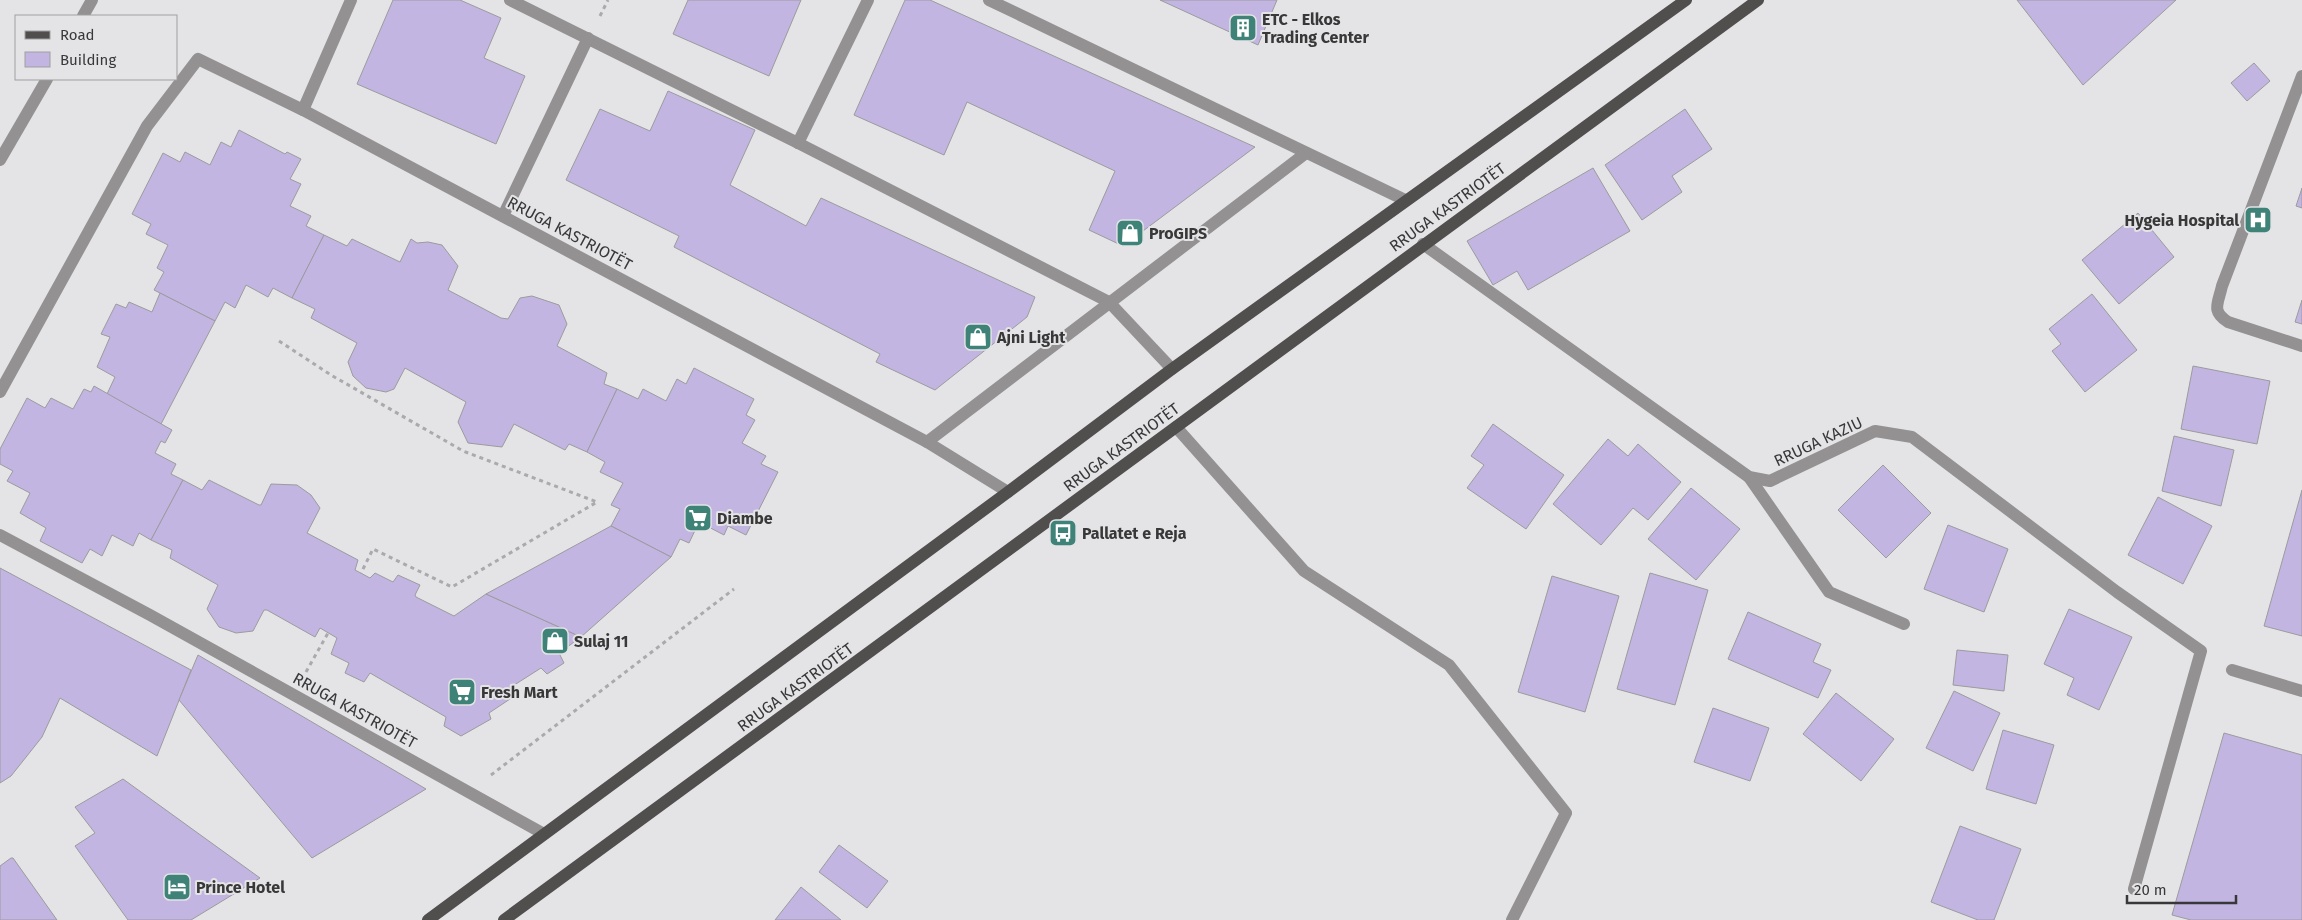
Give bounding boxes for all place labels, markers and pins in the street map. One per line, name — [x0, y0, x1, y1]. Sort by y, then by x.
place label: ETC - Elkos Trading Center — [1262, 10, 1369, 47]
building icon: ETC - Elkos Trading Center — [1228, 13, 1258, 43]
hospital icon: Hygeia Hospital — [2243, 205, 2273, 235]
place label: Hygeia Hospital — [2125, 211, 2239, 230]
shop icon: ProGIPS — [1115, 218, 1145, 248]
place label: ProGIPS — [1149, 224, 1207, 243]
shop icon: Ajni Light — [963, 322, 993, 352]
place label: Ajni Light — [996, 328, 1066, 347]
supermarket icon: Diambe — [683, 503, 713, 533]
place label: Diambe — [717, 509, 773, 528]
bus stop icon: Pallatet e Reja — [1048, 518, 1078, 548]
place label: Pallatet e Reja — [1082, 524, 1187, 543]
shop icon: Sulaj 11 — [540, 626, 570, 656]
place label: Sulaj 11 — [574, 632, 628, 651]
supermarket icon: Fresh Mart — [447, 677, 477, 707]
place label: Fresh Mart — [481, 683, 559, 702]
hotel icon: Prince Hotel — [162, 872, 192, 902]
place label: Prince Hotel — [196, 878, 285, 897]

